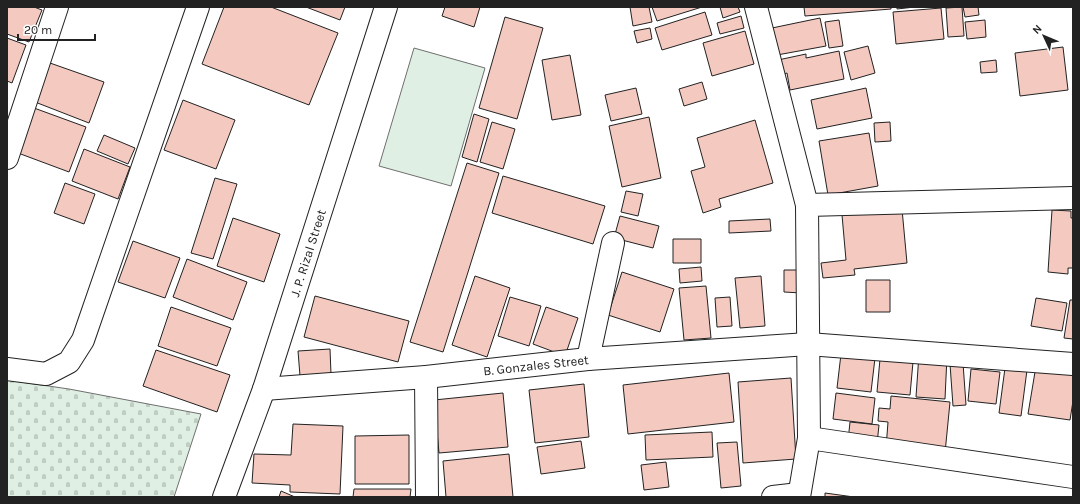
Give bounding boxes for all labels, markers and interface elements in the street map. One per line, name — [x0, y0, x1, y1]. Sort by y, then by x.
scale bar — [18, 16, 95, 42]
north arrow — [1024, 16, 1064, 56]
text: N — [1030, 22, 1045, 37]
text: 20 m — [24, 23, 52, 37]
street label: J. P. Rizal Street — [287, 207, 329, 299]
street label: B. Gonzales Street — [482, 352, 590, 379]

